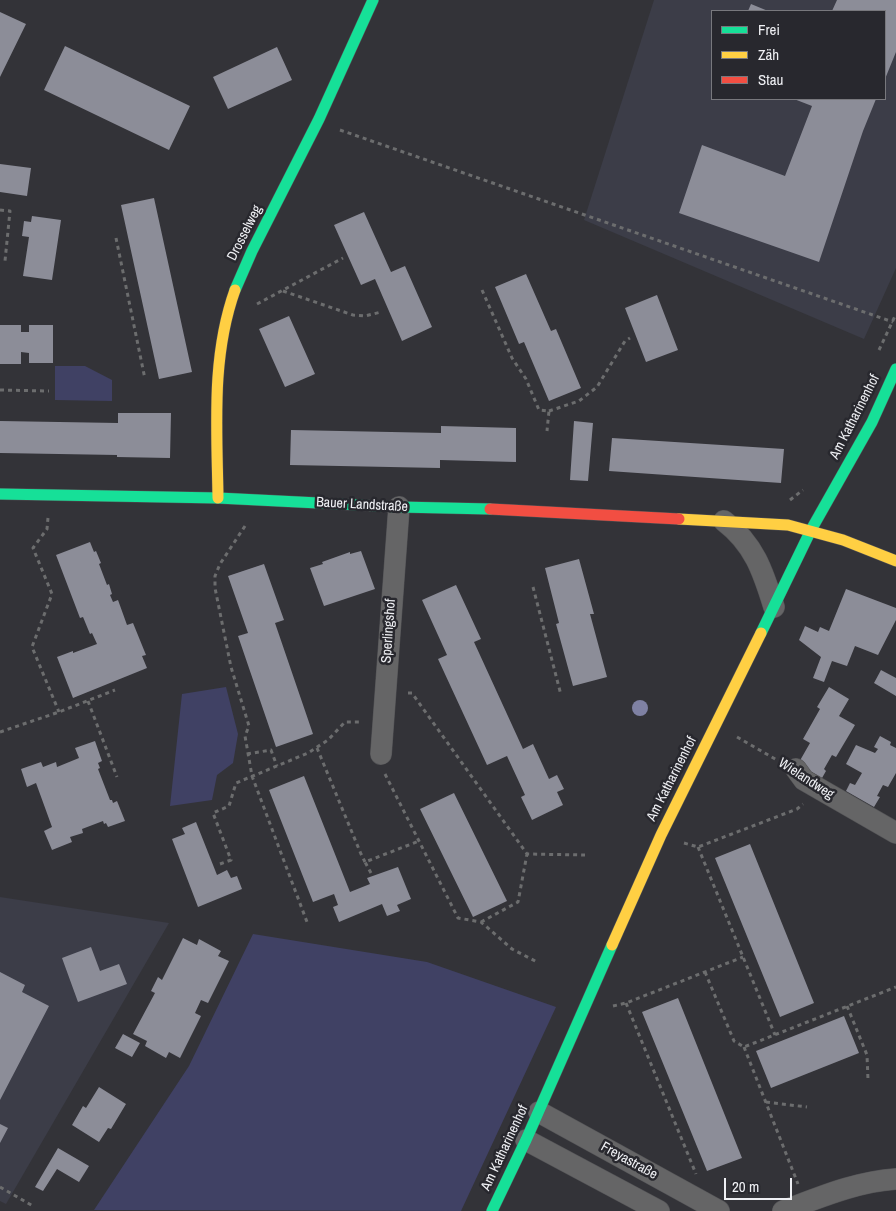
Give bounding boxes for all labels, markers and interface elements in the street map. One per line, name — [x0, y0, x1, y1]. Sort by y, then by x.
legend — [711, 10, 886, 100]
text: Frei — [758, 19, 780, 40]
text: Zäh — [758, 44, 779, 65]
text: Stau — [758, 69, 783, 90]
street label: Drosselweg — [224, 202, 266, 264]
street label: Am Katharinenhof — [827, 372, 883, 462]
street label: Bauer Landstraße — [316, 494, 408, 516]
street label: Sperlingshof — [378, 598, 400, 664]
street label: Am Katharinenhof — [644, 734, 700, 824]
street label: Wielandweg — [775, 755, 837, 803]
street label: Am Katharinenhof — [478, 1103, 532, 1193]
street label: Freyastraße — [598, 1139, 660, 1183]
scale bar — [726, 1168, 794, 1200]
text: 20 m — [732, 1176, 759, 1197]

